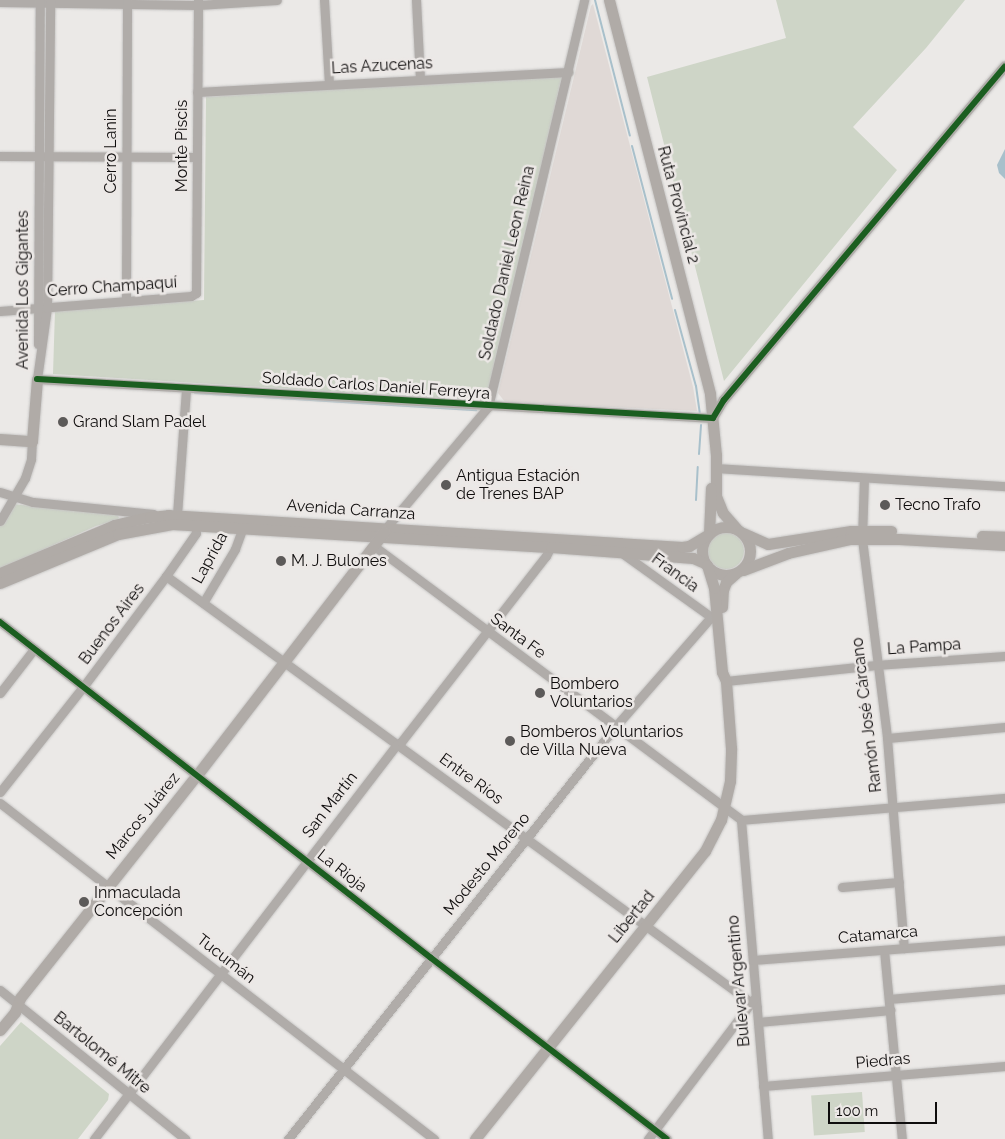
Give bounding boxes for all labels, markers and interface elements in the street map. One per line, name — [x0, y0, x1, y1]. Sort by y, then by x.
street label: Las Azucenas — [331, 54, 433, 78]
street label: Monte Piscis — [172, 100, 192, 192]
street label: Cerro Lanin — [101, 108, 121, 194]
street label: Ruta Provincial 2 — [653, 144, 703, 266]
street label: Soldado Daniel Leon Reina — [475, 164, 539, 362]
street label: Avenida Los Gigantes — [13, 210, 33, 370]
street label: Cerro Champaquí — [46, 273, 178, 301]
street label: Soldado Carlos Daniel Ferreyra — [261, 368, 491, 404]
place label: Grand Slam Padel — [73, 412, 206, 432]
marker: Grand Slam Padel — [57, 416, 69, 428]
place label: Antigua Estación de Trenes BAP — [456, 466, 580, 504]
marker: Antigua Estación de Trenes BAP — [440, 479, 452, 491]
place label: Tecno Trafo — [895, 495, 981, 515]
street label: Avenida Carranza — [286, 496, 416, 524]
marker: Tecno Trafo — [879, 499, 891, 511]
street label: Laprida — [188, 529, 232, 587]
street label: Francia — [648, 550, 702, 596]
place label: M. J. Bulones — [291, 551, 387, 571]
marker: M. J. Bulones — [275, 555, 287, 567]
street label: Buenos Aires — [75, 579, 149, 669]
street label: Santa Fe — [487, 609, 549, 663]
street label: La Pampa — [886, 635, 962, 659]
street label: Ramón José Cárcano — [848, 636, 886, 794]
place label: Bombero Voluntarios — [550, 674, 633, 712]
marker: Bombero Voluntarios — [534, 687, 546, 699]
place label: Bomberos Voluntarios de Villa Nueva — [520, 722, 684, 760]
marker: Bomberos Voluntarios de Villa Nueva — [504, 735, 516, 747]
street label: Entre Ríos — [435, 749, 507, 809]
street label: San Martín — [298, 768, 362, 842]
street label: Marcos Juárez — [102, 769, 184, 863]
street label: Modesto Moreno — [440, 809, 534, 919]
street label: La Rioja — [313, 846, 371, 896]
place label: Inmaculada Concepción — [94, 883, 183, 921]
street label: Libertad — [605, 887, 659, 947]
marker: Inmaculada Concepción — [78, 896, 90, 908]
street label: Bulevar Argentino — [724, 914, 754, 1048]
street label: Catamarca — [837, 922, 919, 948]
street label: Tucumán — [193, 930, 259, 988]
street label: Bartolomé Mitre — [50, 1008, 154, 1098]
street label: Piedras — [855, 1049, 911, 1073]
scale bar — [830, 1092, 939, 1124]
text: 100 m — [836, 1102, 878, 1120]

